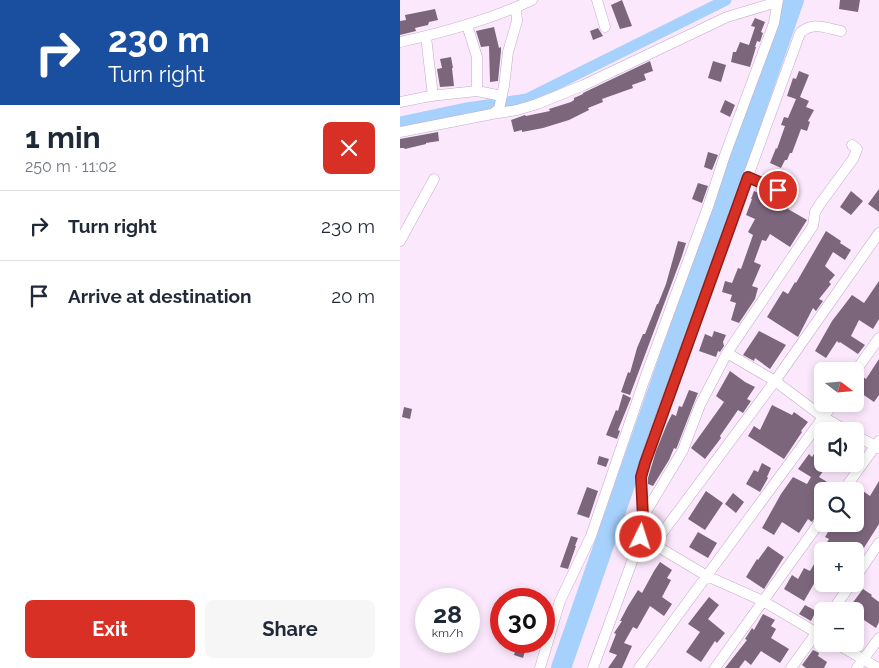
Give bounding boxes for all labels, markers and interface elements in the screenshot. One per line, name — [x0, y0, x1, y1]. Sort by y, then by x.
text: 230 m — [108, 19, 210, 60]
icon: right — [25, 20, 90, 85]
text: Turn right — [108, 61, 205, 87]
text: 1 min — [25, 120, 101, 155]
button: close — [323, 122, 375, 174]
text: 250 m · 11:02 — [25, 157, 117, 176]
pin — [757, 169, 799, 211]
icon: arrive — [764, 176, 792, 204]
icon: right — [25, 212, 53, 240]
text: Turn right — [68, 215, 157, 237]
text: 230 m — [321, 215, 375, 237]
icon: arrive — [25, 282, 53, 310]
text: Arrive at destination — [68, 285, 252, 307]
text: 20 m — [331, 285, 375, 307]
north arrow — [814, 362, 864, 412]
map controls — [814, 362, 864, 652]
button: sound — [814, 422, 864, 472]
button: search — [814, 482, 864, 532]
position arrow — [614, 510, 666, 562]
button: + — [814, 542, 864, 592]
speed limit sign: 30 — [490, 588, 555, 653]
text: 28 — [433, 599, 462, 629]
button: Exit — [25, 600, 195, 658]
button: Share — [205, 600, 375, 658]
button: − — [814, 602, 864, 652]
text: km/h — [432, 626, 463, 640]

